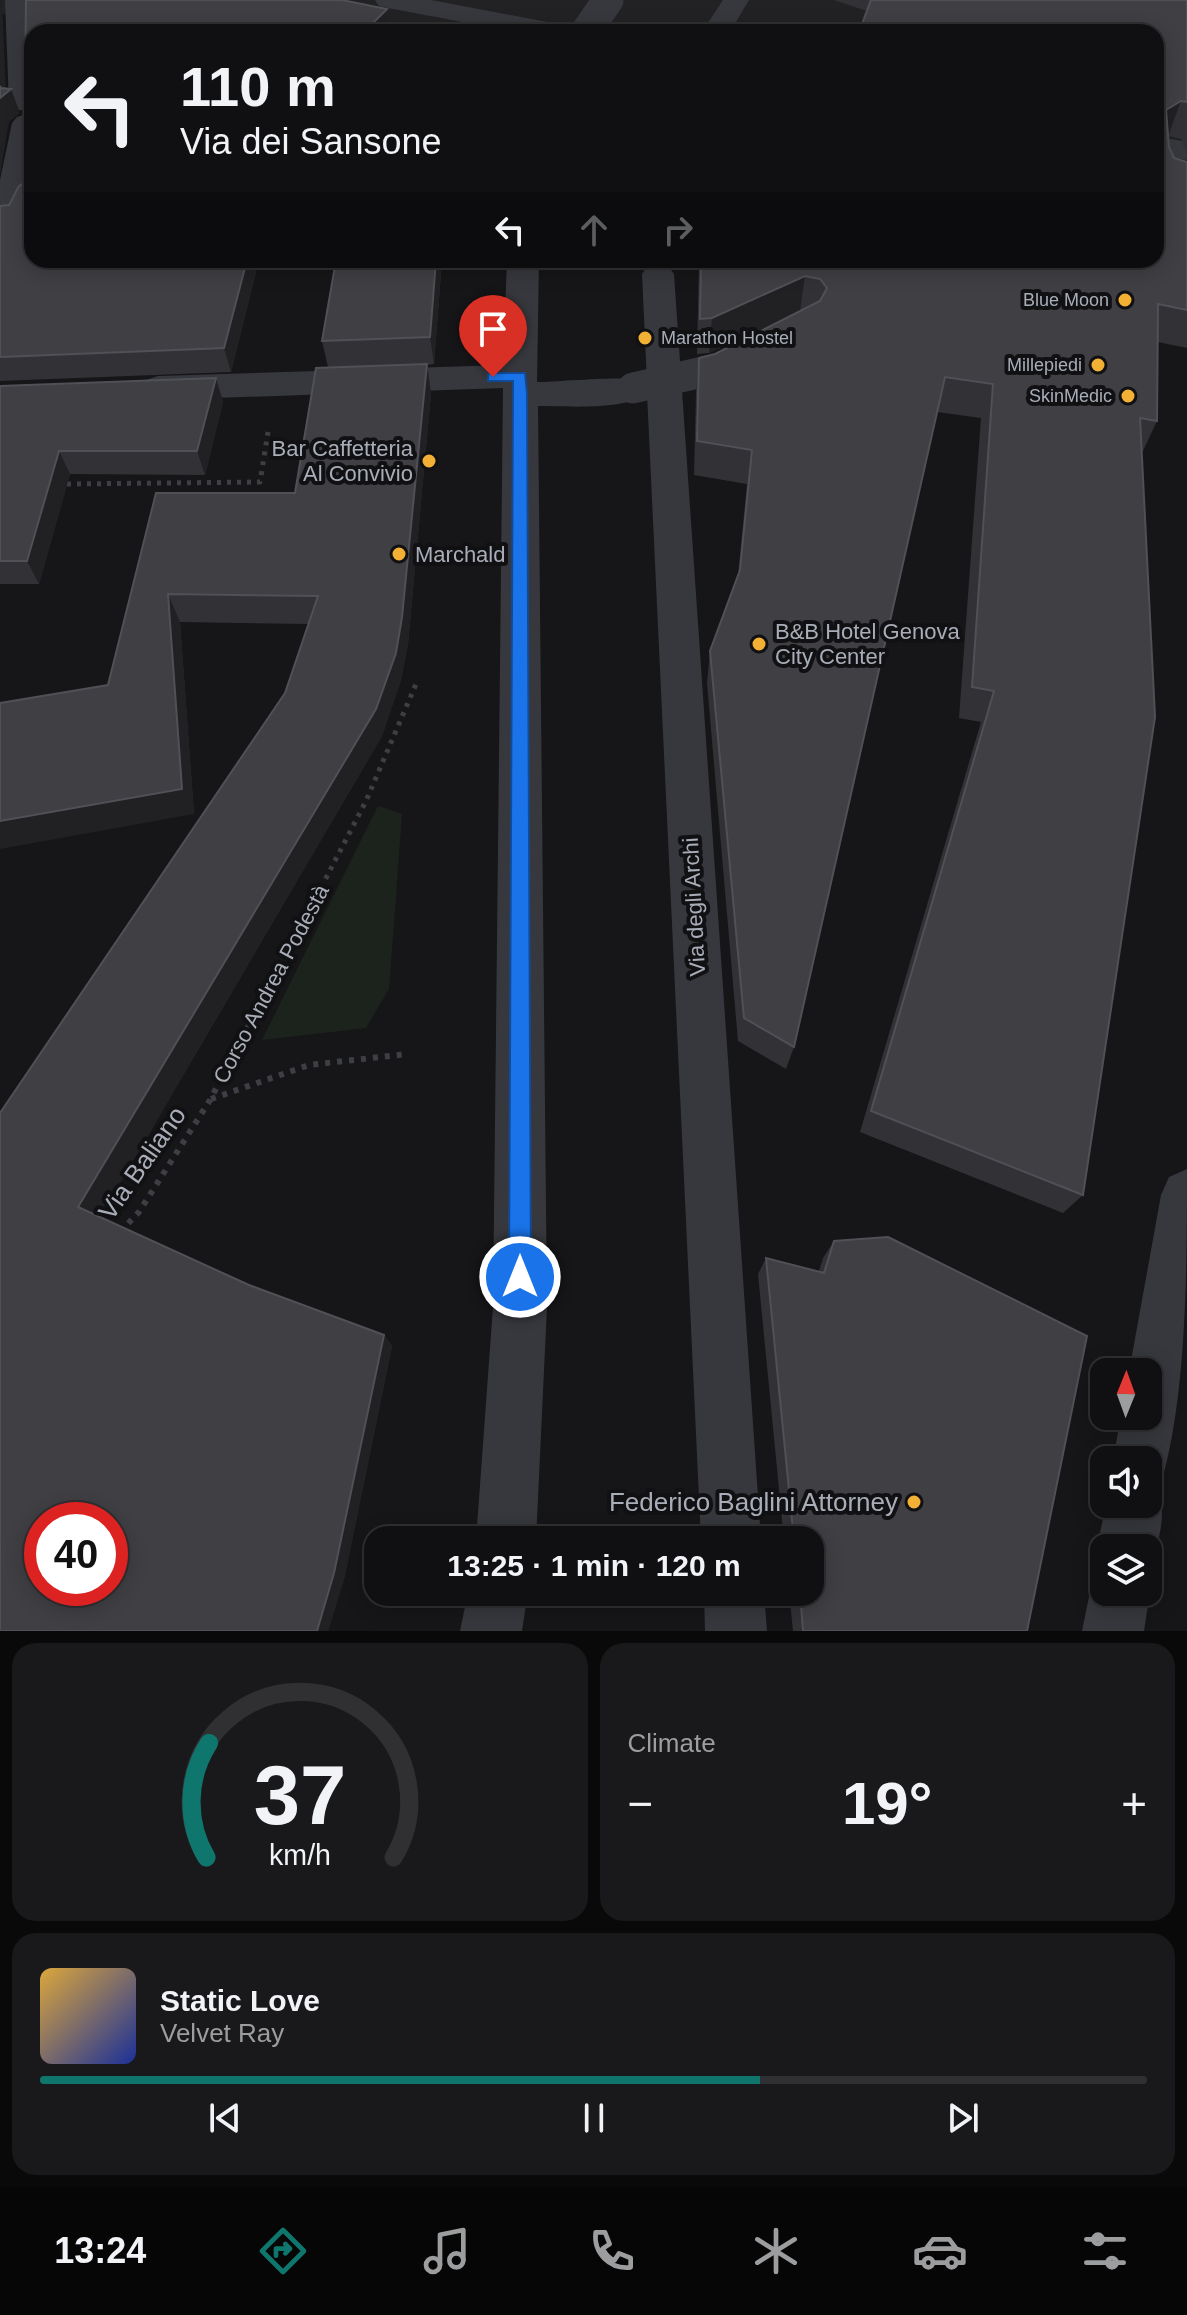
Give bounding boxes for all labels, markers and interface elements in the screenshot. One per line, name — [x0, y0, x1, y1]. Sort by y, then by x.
text: 110 m — [180, 55, 336, 118]
icon: left — [48, 56, 152, 160]
text: Via dei Sansone — [180, 121, 442, 162]
icon: left — [488, 208, 532, 252]
icon: ahead — [572, 208, 616, 252]
icon: right — [656, 208, 700, 252]
place label: Blue Moon — [1023, 290, 1109, 310]
marker: Blue Moon — [1116, 291, 1134, 309]
pin — [459, 295, 527, 377]
icon: arrive — [471, 307, 515, 351]
place label: Marathon Hostel — [661, 328, 793, 348]
marker: Marathon Hostel — [636, 329, 654, 347]
place label: Millepiedi — [1007, 355, 1082, 375]
marker: Millepiedi — [1089, 356, 1107, 374]
place label: SkinMedic — [1029, 386, 1112, 406]
marker: SkinMedic — [1119, 387, 1137, 405]
place label: Bar Caffetteria Al Convivio — [272, 436, 414, 486]
marker: Bar Caffetteria Al Convivio — [420, 452, 438, 470]
place label: Marchald — [415, 542, 505, 567]
marker: Marchald — [390, 545, 408, 563]
place label: B&B Hotel Genova City Center — [775, 619, 960, 669]
marker: B&B Hotel Genova City Center — [750, 635, 768, 653]
street label: Via degli Archi — [678, 837, 710, 977]
street label: Corso Andrea Podestà — [208, 880, 334, 1088]
street label: Via Baliano — [92, 1101, 192, 1225]
position arrow — [478, 1235, 562, 1319]
north arrow — [1090, 1358, 1162, 1430]
map controls — [1090, 1358, 1162, 1606]
button: sound — [1090, 1446, 1162, 1518]
place label: Federico Baglini Attorney — [609, 1487, 898, 1517]
marker: Federico Baglini Attorney — [905, 1493, 923, 1511]
speed limit sign: 40 — [24, 1502, 128, 1606]
button: layers — [1090, 1534, 1162, 1606]
text: 13:25 · 1 min · 120 m — [447, 1549, 741, 1582]
text: Climate — [628, 1728, 716, 1758]
text: 37 — [253, 1749, 346, 1842]
text: 19° — [842, 1770, 933, 1837]
text: − — [628, 1779, 653, 1828]
text: + — [1121, 1779, 1147, 1828]
text: km/h — [269, 1839, 331, 1871]
text: Static Love — [160, 1984, 320, 2017]
text: Velvet Ray — [160, 2018, 284, 2048]
icon: previous — [203, 2096, 247, 2140]
icon: pause — [572, 2096, 616, 2140]
icon: next — [941, 2096, 985, 2140]
icon: directions — [255, 2223, 311, 2279]
icon: music — [419, 2223, 475, 2279]
icon: phone — [584, 2223, 640, 2279]
icon: climate — [748, 2223, 804, 2279]
icon: car — [912, 2223, 968, 2279]
icon: filters — [1077, 2223, 1133, 2279]
text: 13:24 — [54, 2230, 146, 2271]

